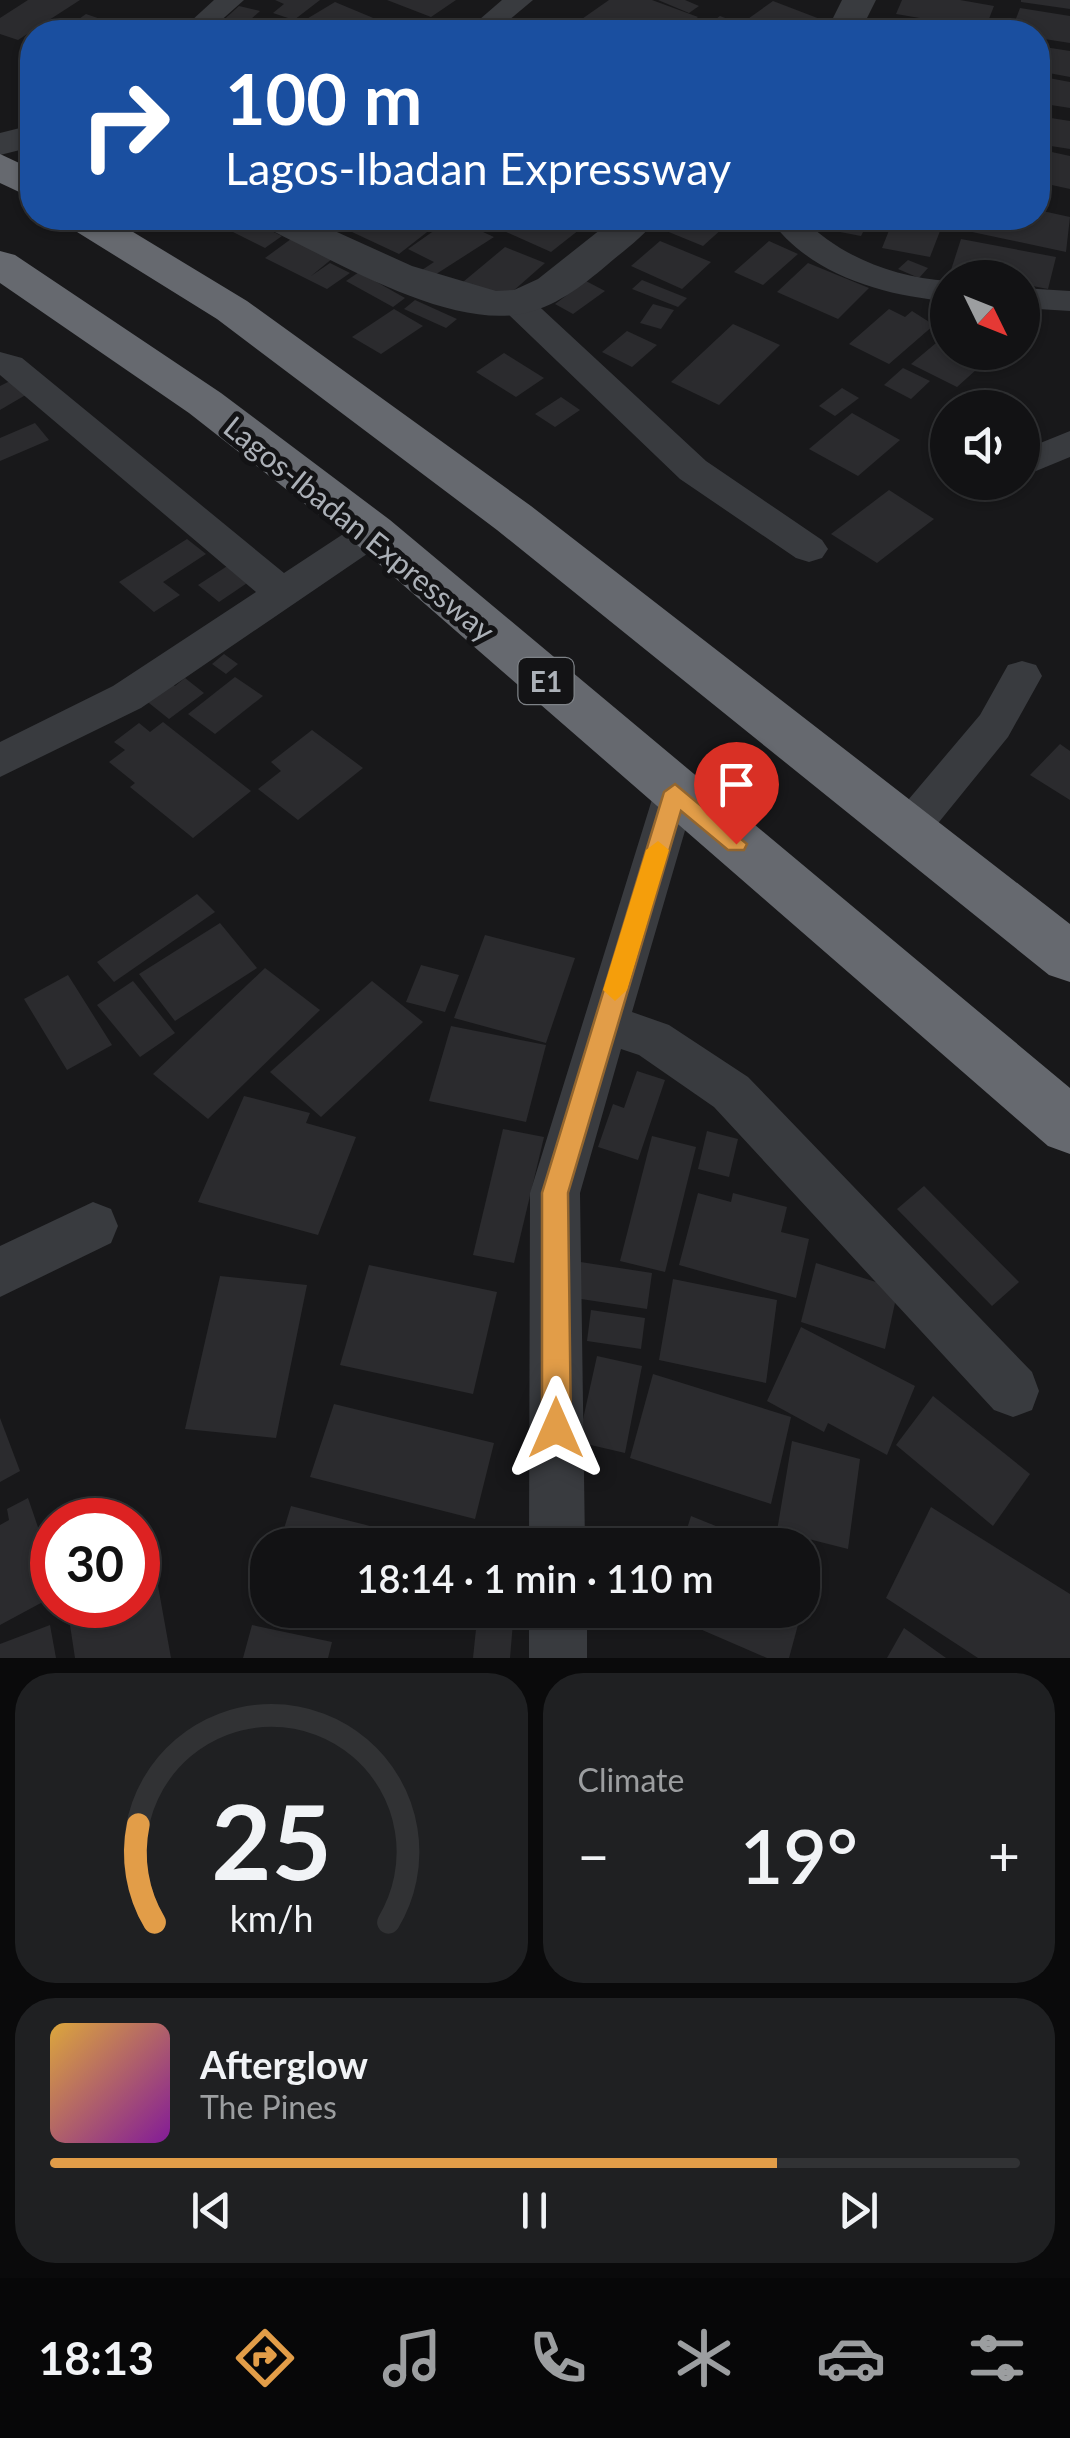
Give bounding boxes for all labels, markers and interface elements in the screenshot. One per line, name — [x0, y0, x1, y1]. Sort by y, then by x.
text: 100 m — [225, 56, 422, 140]
icon: right — [60, 60, 190, 190]
text: Lagos-Ibadan Expressway — [225, 141, 731, 195]
north arrow — [930, 260, 1040, 370]
map controls — [930, 260, 1040, 500]
button: sound — [930, 390, 1040, 500]
street label: Lagos-Ibadan Expressway — [218, 408, 503, 649]
road number: E1 — [518, 658, 574, 704]
pin — [694, 742, 779, 845]
icon: arrive — [709, 757, 764, 812]
position arrow — [504, 1376, 608, 1480]
speed limit sign: 30 — [30, 1498, 160, 1628]
text: 18:14 · 1 min · 110 m — [357, 1555, 713, 1601]
text: Climate — [578, 1760, 684, 1799]
text: 25 — [211, 1777, 332, 1902]
text: 19° — [740, 1810, 858, 1900]
text: − — [578, 1822, 609, 1888]
text: + — [988, 1822, 1020, 1888]
text: km/h — [229, 1897, 313, 1940]
text: Afterglow — [200, 2041, 368, 2087]
text: The Pines — [200, 2087, 337, 2126]
icon: previous — [184, 2183, 239, 2238]
icon: pause — [507, 2183, 562, 2238]
icon: next — [831, 2183, 886, 2238]
icon: directions — [230, 2323, 300, 2393]
icon: music — [377, 2323, 447, 2393]
icon: phone — [523, 2323, 593, 2393]
icon: climate — [669, 2323, 739, 2393]
icon: car — [816, 2323, 886, 2393]
icon: filters — [962, 2323, 1032, 2393]
text: 18:13 — [38, 2331, 154, 2385]

